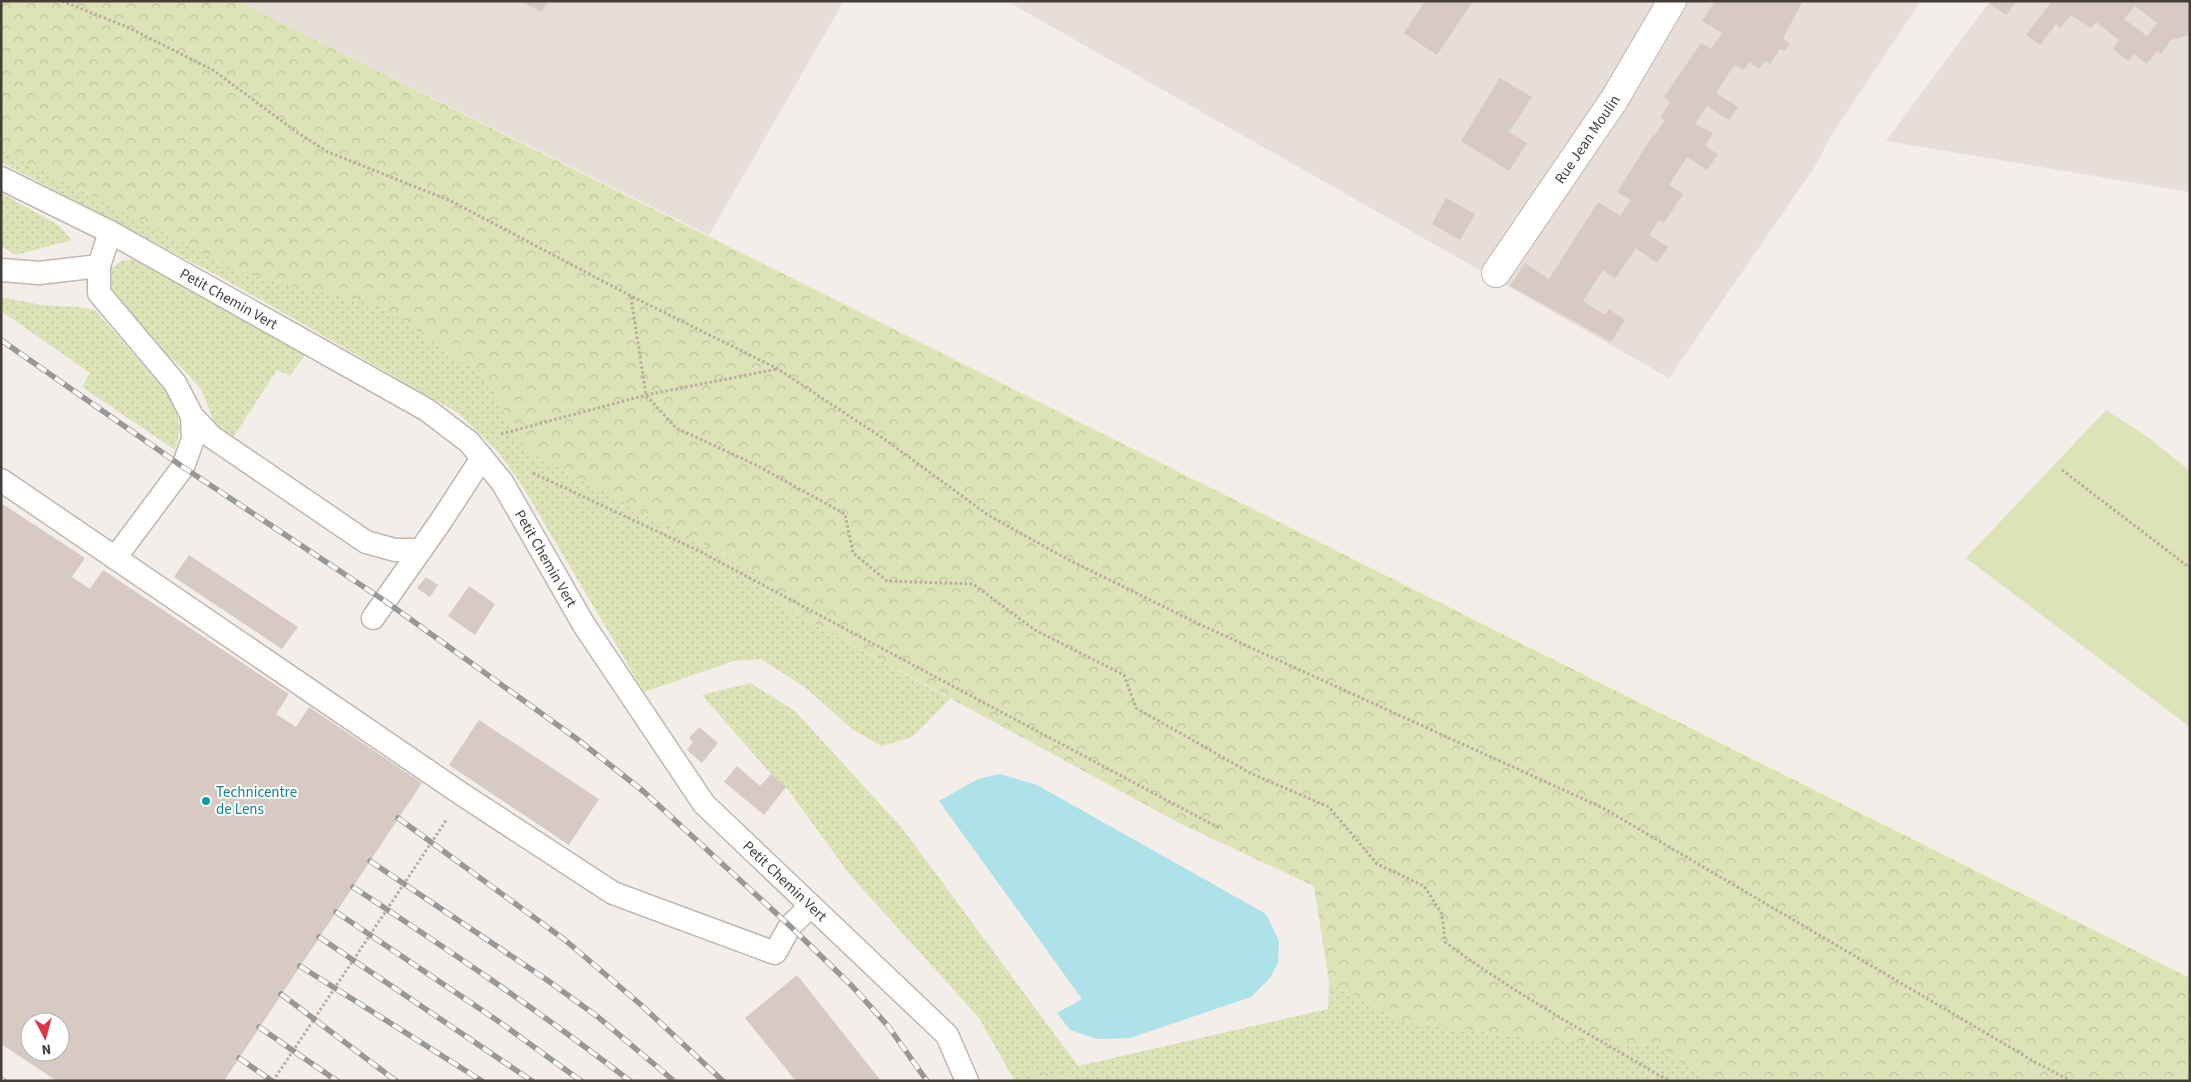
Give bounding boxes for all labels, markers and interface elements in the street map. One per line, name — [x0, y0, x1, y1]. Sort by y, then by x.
street label: Rue Jean Moulin — [1550, 91, 1626, 188]
street label: Petit Chemin Vert — [176, 263, 281, 335]
street label: Petit Chemin Vert — [509, 506, 582, 611]
place label: Technicentre de Lens — [216, 782, 297, 820]
marker: Technicentre de Lens — [200, 795, 212, 807]
street label: Petit Chemin Vert — [738, 836, 831, 927]
north arrow — [20, 1012, 70, 1062]
text: N — [41, 1039, 52, 1059]

